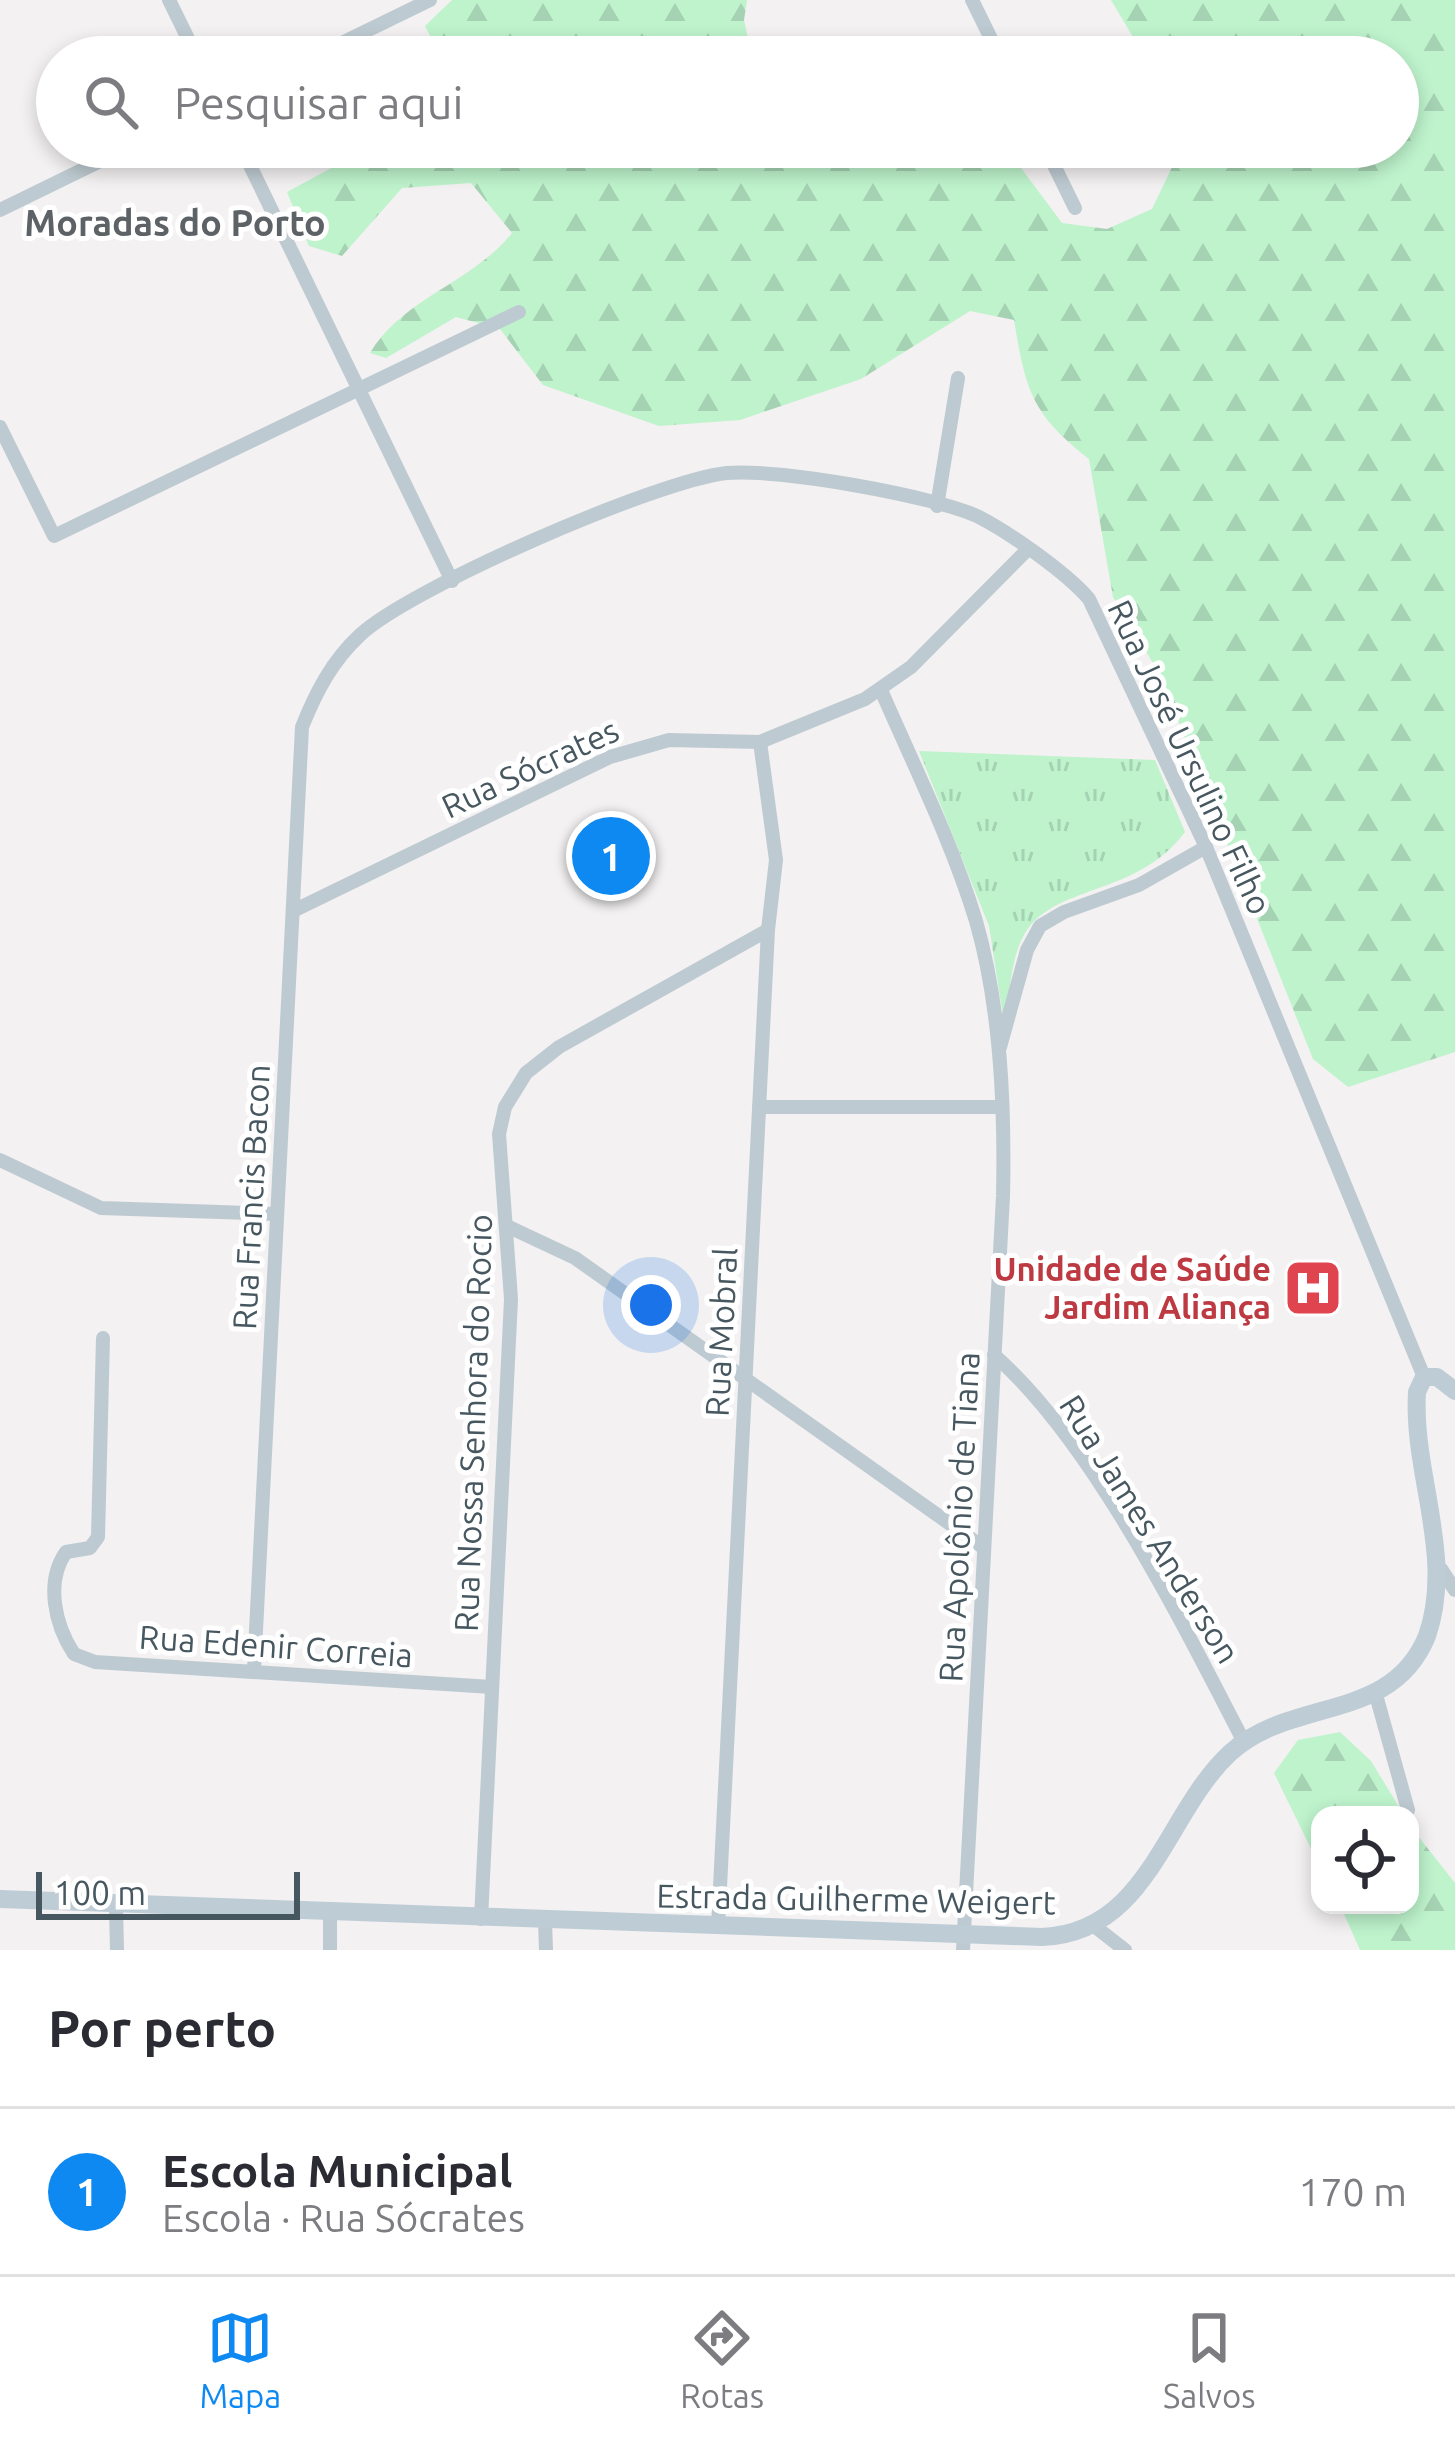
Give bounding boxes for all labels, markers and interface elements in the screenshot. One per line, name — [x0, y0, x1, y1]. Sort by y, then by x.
search box — [36, 36, 1419, 168]
icon: search — [78, 69, 144, 135]
text: Pesquisar aqui — [174, 77, 463, 128]
district label: Moradas do Porto — [24, 202, 326, 243]
street label: Rua José Ursulino Filho — [1101, 594, 1280, 920]
street label: Rua Sócrates — [436, 710, 624, 825]
pin: 1 — [572, 811, 650, 901]
street label: Rua Francis Bacon — [225, 1063, 276, 1331]
street label: Rua Nossa Senhora do Rocio — [447, 1213, 498, 1633]
street label: Rua Mobral — [698, 1246, 743, 1417]
place label: Unidade de Saúde Jardim Aliança — [993, 1250, 1271, 1326]
hospital icon: Unidade de Saúde Jardim Aliança — [1282, 1257, 1344, 1319]
your location — [621, 1275, 681, 1335]
street label: Rua Apolônio de Tiana — [931, 1351, 986, 1683]
street label: Rua James Anderson — [1053, 1388, 1248, 1669]
street label: Rua Edenir Correia — [138, 1617, 414, 1674]
map controls — [1311, 1806, 1419, 1914]
button: locate — [1311, 1806, 1419, 1914]
scale bar — [36, 1866, 300, 1919]
text: 100 m — [54, 1874, 146, 1911]
street label: Estrada Guilherme Weigert — [656, 1877, 1056, 1920]
text: Por perto — [48, 1999, 276, 2057]
text: Escola Municipal — [162, 2145, 512, 2196]
text: 1 — [76, 2170, 98, 2213]
text: 170 m — [1298, 2170, 1407, 2213]
text: Escola · Rua Sócrates — [162, 2196, 525, 2239]
tab: Mapa — [199, 2305, 281, 2414]
tab: Rotas — [680, 2305, 764, 2414]
tab: Salvos — [1163, 2305, 1256, 2414]

